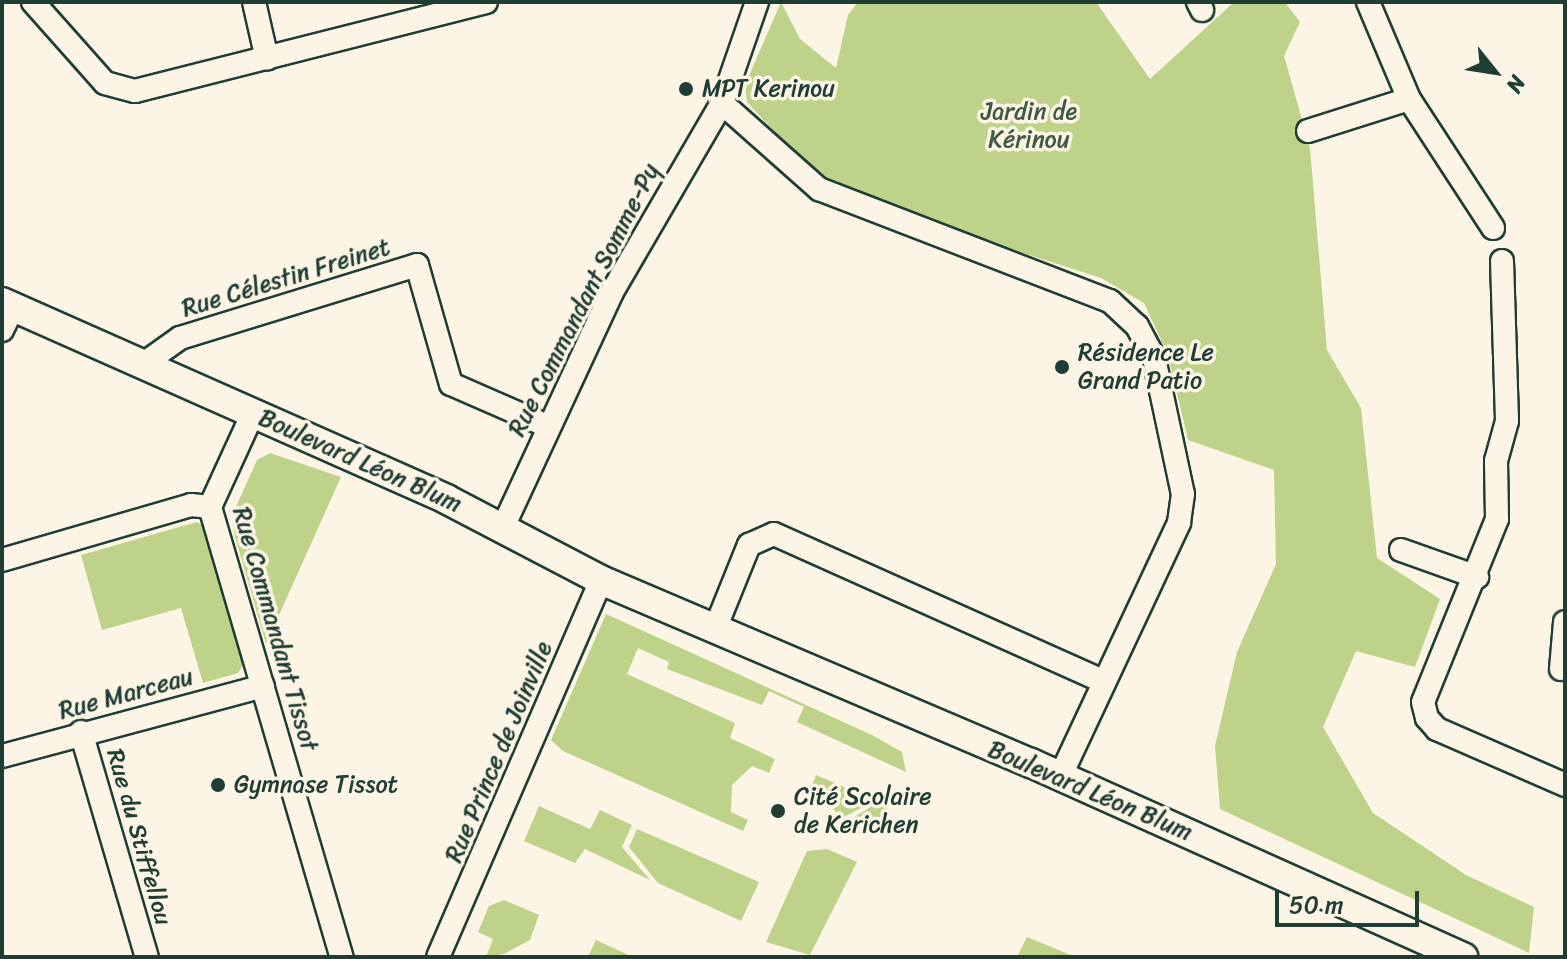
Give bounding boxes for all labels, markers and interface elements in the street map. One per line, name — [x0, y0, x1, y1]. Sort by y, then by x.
north arrow — [1455, 32, 1535, 112]
text: N — [1496, 68, 1537, 101]
place label: MPT Kerinou — [702, 75, 835, 103]
marker: MPT Kerinou — [677, 80, 695, 98]
park label: Jardin de Kérinou — [981, 98, 1077, 154]
street label: Rue Commandant Somme-Py — [502, 159, 666, 441]
street label: Rue Célestin Freinet — [179, 233, 393, 323]
place label: Résidence Le Grand Patio — [1078, 339, 1214, 395]
marker: Résidence Le Grand Patio — [1053, 358, 1071, 376]
street label: Boulevard Léon Blum — [254, 403, 466, 519]
street label: Rue Commandant Tissot — [226, 504, 324, 754]
street label: Rue Prince de Joinville — [439, 637, 559, 867]
street label: Rue Marceau — [56, 662, 196, 726]
street label: Boulevard Léon Blum — [984, 735, 1196, 847]
street label: Rue du Stiffellou — [100, 746, 178, 928]
place label: Gymnase Tissot — [234, 771, 398, 799]
marker: Gymnase Tissot — [209, 776, 227, 794]
place label: Cité Scolaire de Kerichen — [794, 783, 932, 839]
marker: Cité Scolaire de Kerichen — [769, 802, 787, 820]
scale bar — [1279, 875, 1423, 925]
text: 50 m — [1289, 884, 1344, 926]

